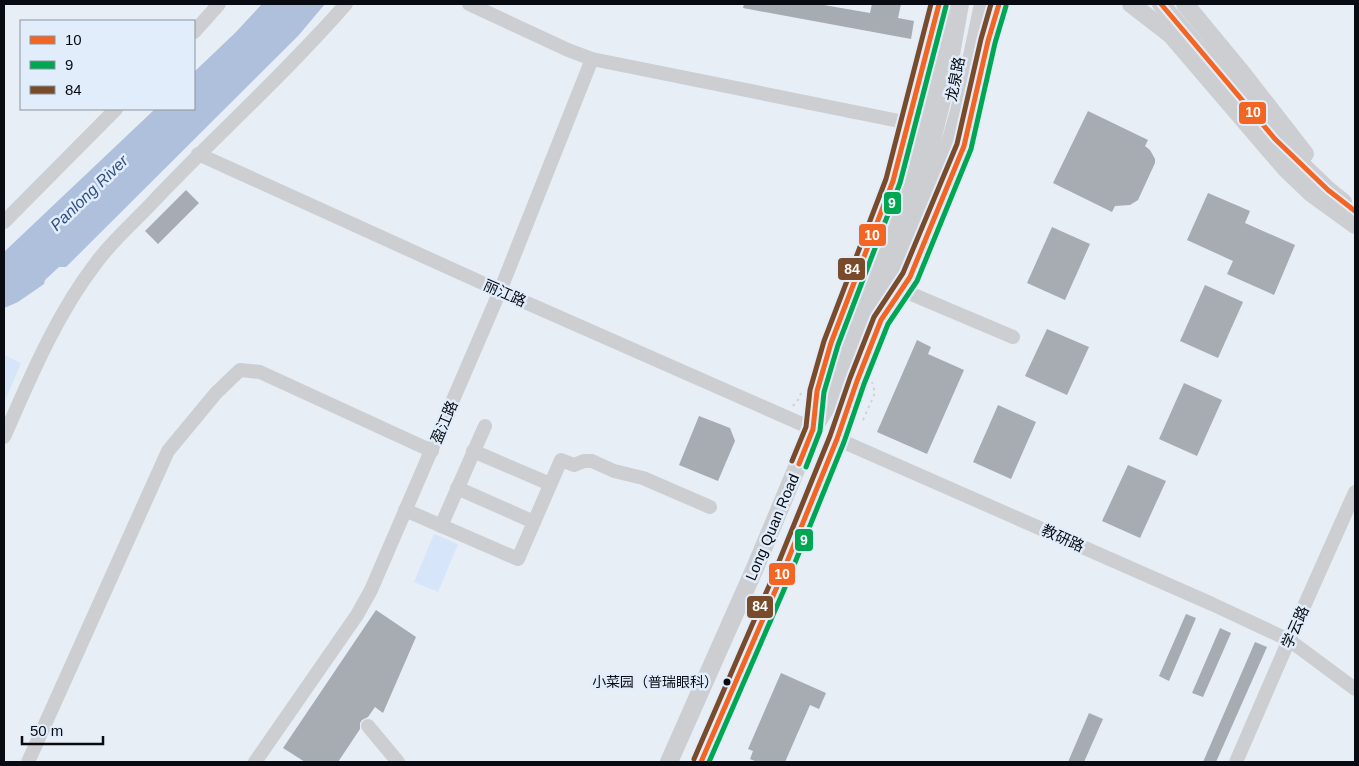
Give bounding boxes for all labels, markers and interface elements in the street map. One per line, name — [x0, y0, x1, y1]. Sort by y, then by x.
legend — [20, 20, 195, 110]
text: 10 — [65, 31, 82, 48]
street label: 龙泉路 — [942, 55, 968, 103]
text: 9 — [65, 56, 73, 73]
text: 84 — [65, 81, 82, 98]
line badge: 10 — [1238, 101, 1267, 125]
text: 10 — [1245, 104, 1261, 120]
water label: Panlong River — [47, 152, 132, 234]
line badge: 9 — [883, 191, 902, 215]
text: 9 — [888, 195, 896, 211]
line badge: 10 — [858, 223, 887, 247]
text: 10 — [864, 227, 880, 243]
line badge: 84 — [837, 257, 866, 281]
text: 84 — [844, 261, 860, 277]
street label: 丽江路 — [481, 276, 529, 310]
street label: 盈江路 — [427, 398, 461, 446]
street label: Long Quan Road — [742, 471, 802, 583]
street label: 教研路 — [1039, 521, 1087, 555]
line badge: 9 — [794, 528, 814, 552]
text: 9 — [800, 532, 808, 548]
line badge: 10 — [768, 562, 796, 586]
text: 10 — [774, 566, 790, 582]
line badge: 84 — [746, 595, 774, 619]
text: 84 — [752, 598, 768, 614]
street label: 学云路 — [1278, 603, 1312, 651]
place label: 小菜园（普瑞眼科） — [592, 674, 718, 690]
marker: 小菜园（普瑞眼科） — [722, 677, 732, 687]
scale bar — [22, 714, 104, 746]
text: 50 m — [30, 722, 63, 739]

